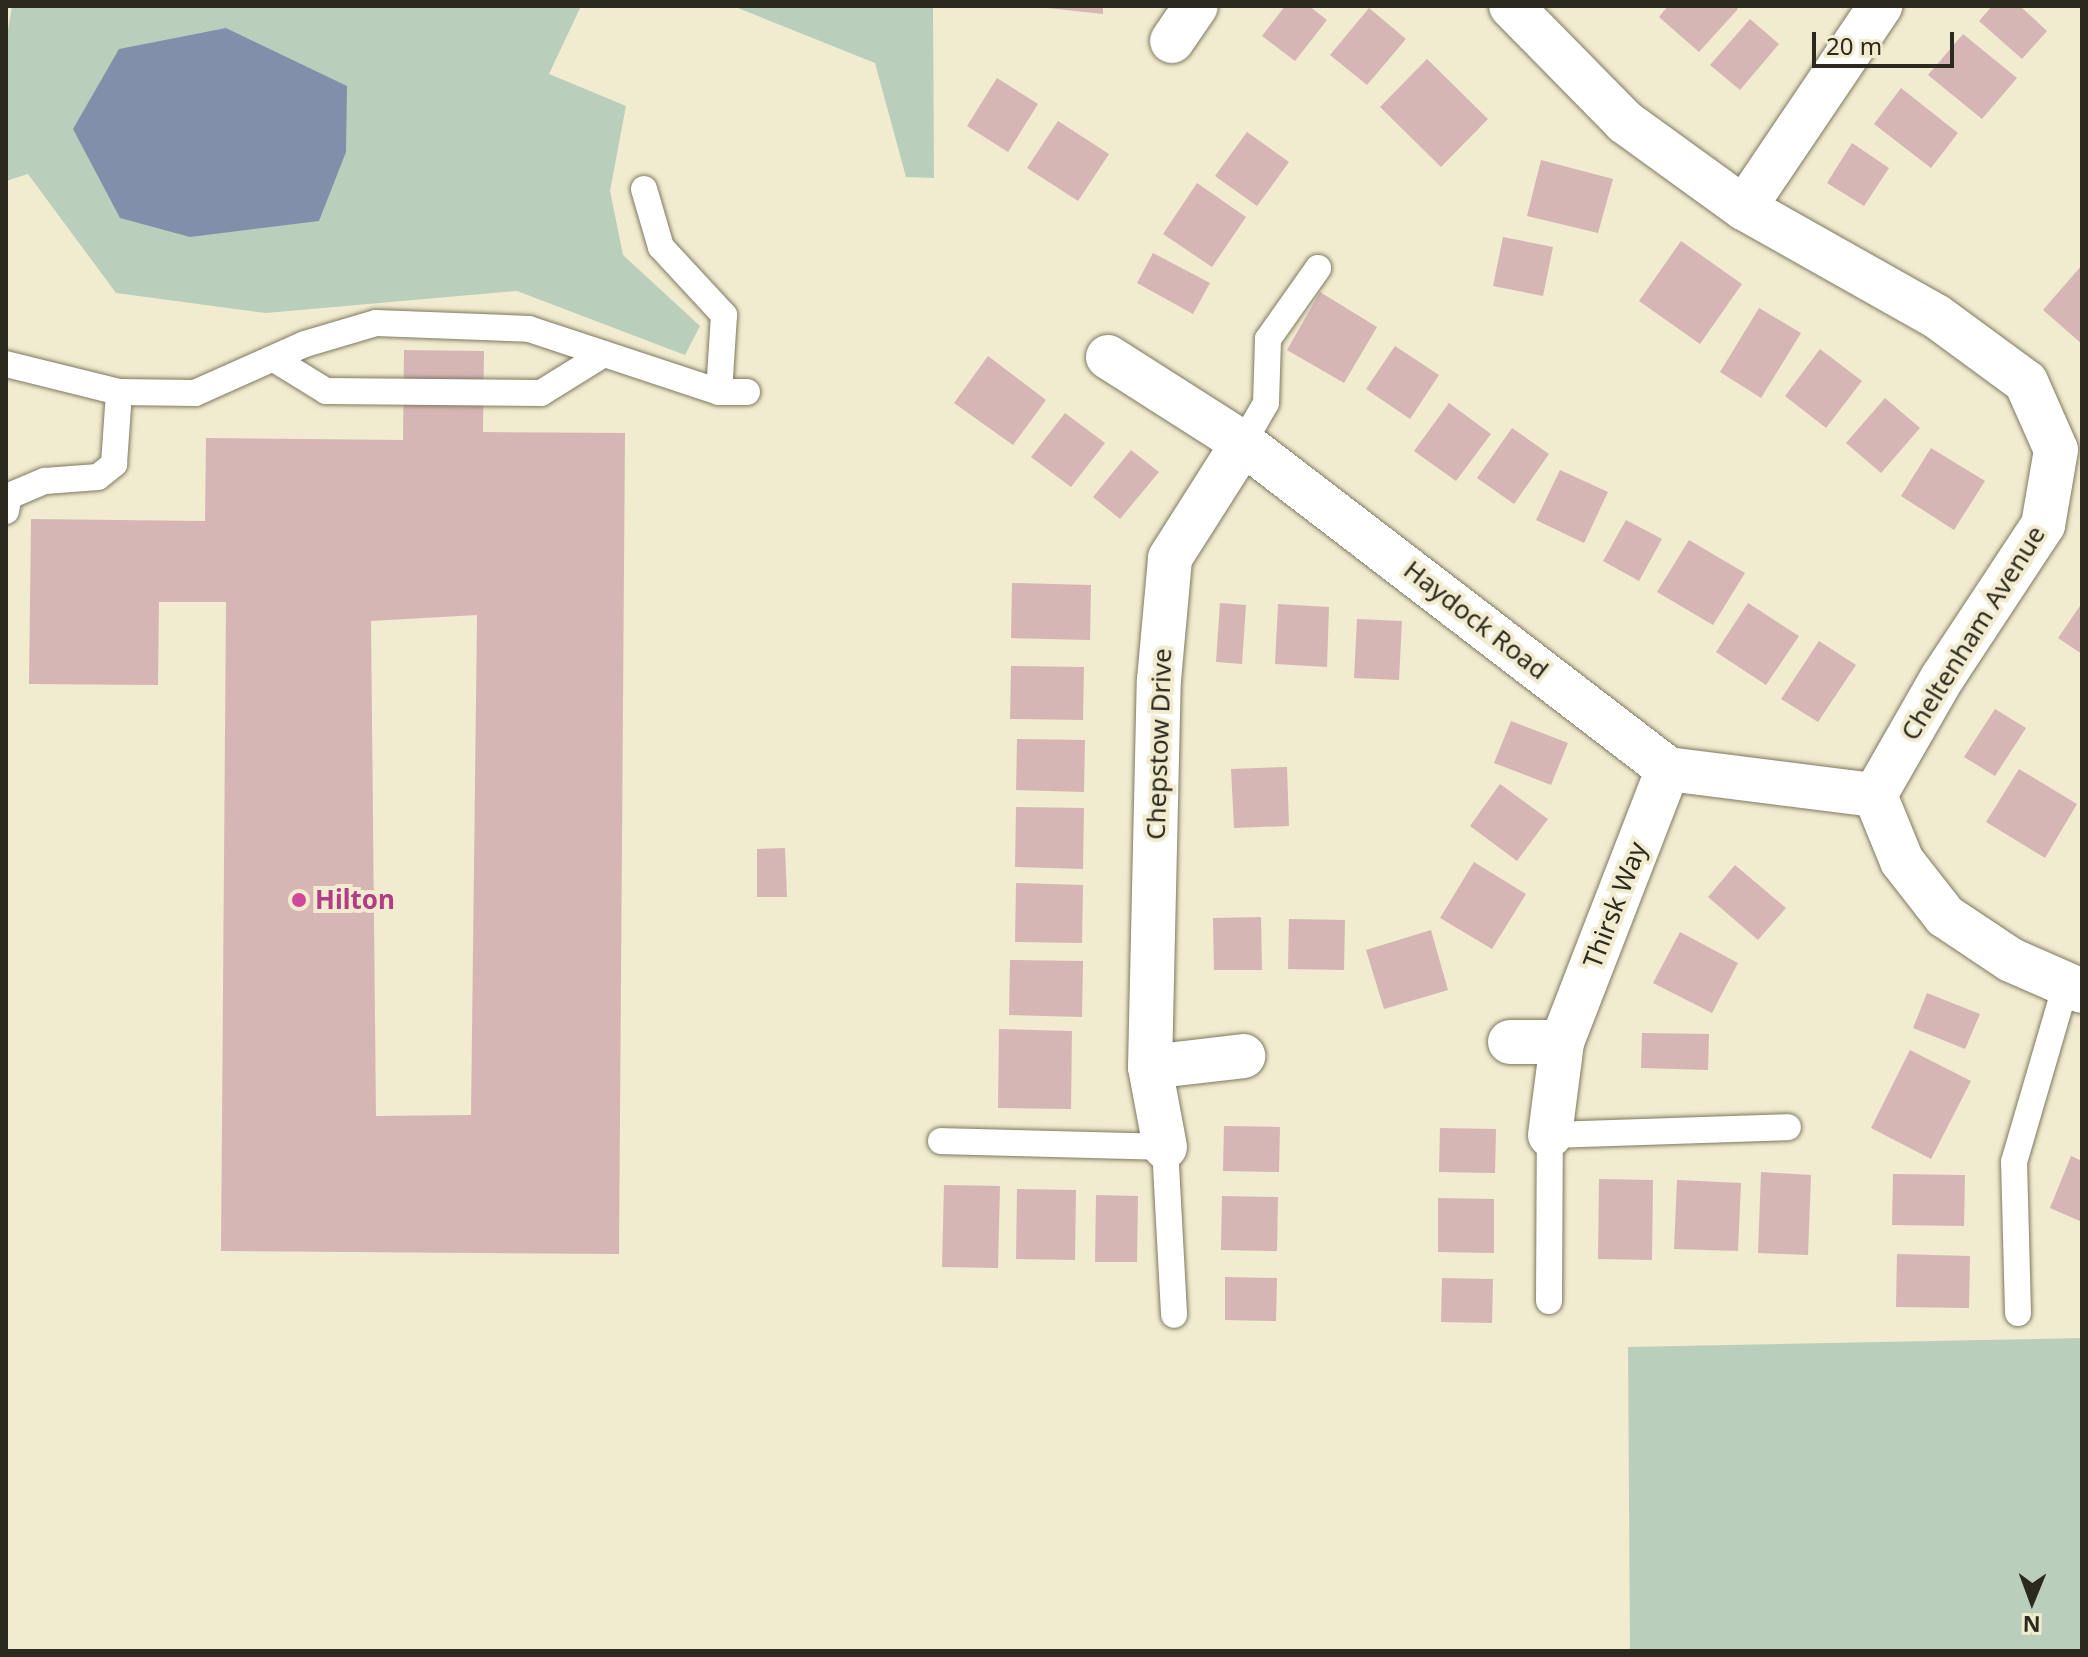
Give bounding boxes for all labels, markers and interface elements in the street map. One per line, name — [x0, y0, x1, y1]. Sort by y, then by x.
scale bar — [1816, 16, 1958, 66]
text: 20 m — [1826, 29, 1882, 62]
street label: Cheltenham Avenue — [1894, 520, 2052, 746]
street label: Haydock Road — [1398, 554, 1554, 686]
street label: Chepstow Drive — [1140, 648, 1178, 840]
street label: Thirsk Way — [1577, 838, 1653, 972]
place label: Hilton — [315, 884, 395, 916]
marker: Hilton — [290, 891, 308, 909]
north arrow — [1992, 1561, 2072, 1641]
text: N — [2022, 1610, 2041, 1640]

